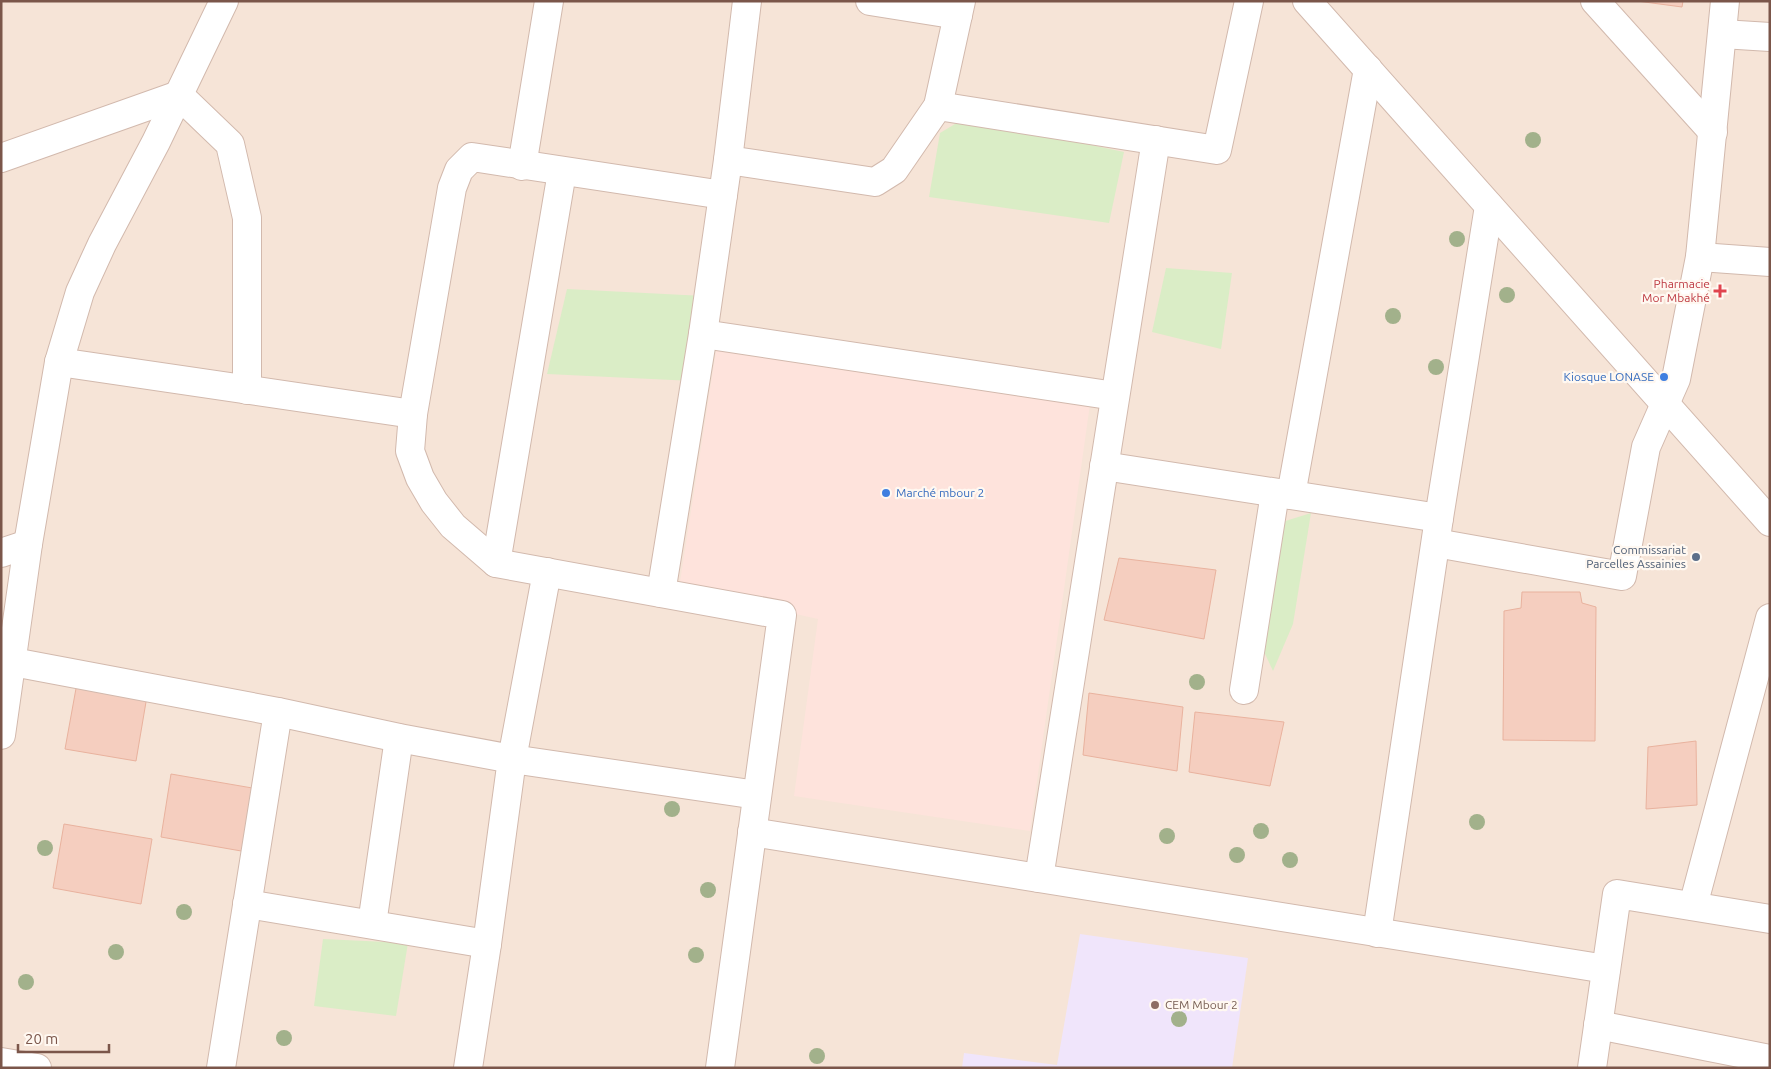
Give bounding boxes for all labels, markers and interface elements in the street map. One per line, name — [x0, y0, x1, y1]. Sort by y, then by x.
place label: Pharmacie Mor Mbakhé — [1642, 277, 1710, 304]
marker: Pharmacie Mor Mbakhé — [1714, 285, 1726, 297]
place label: Kiosque LONASE — [1563, 370, 1654, 383]
marker: Kiosque LONASE — [1658, 371, 1670, 383]
place label: Marché mbour 2 — [896, 486, 984, 499]
marker: Marché mbour 2 — [880, 487, 892, 499]
place label: Commissariat Parcelles Assainies — [1586, 543, 1686, 570]
marker: Commissariat Parcelles Assainies — [1690, 551, 1702, 563]
place label: CEM Mbour 2 — [1165, 998, 1238, 1011]
marker: CEM Mbour 2 — [1149, 999, 1161, 1011]
scale bar — [18, 1022, 109, 1054]
text: 20 m — [25, 1030, 58, 1047]

